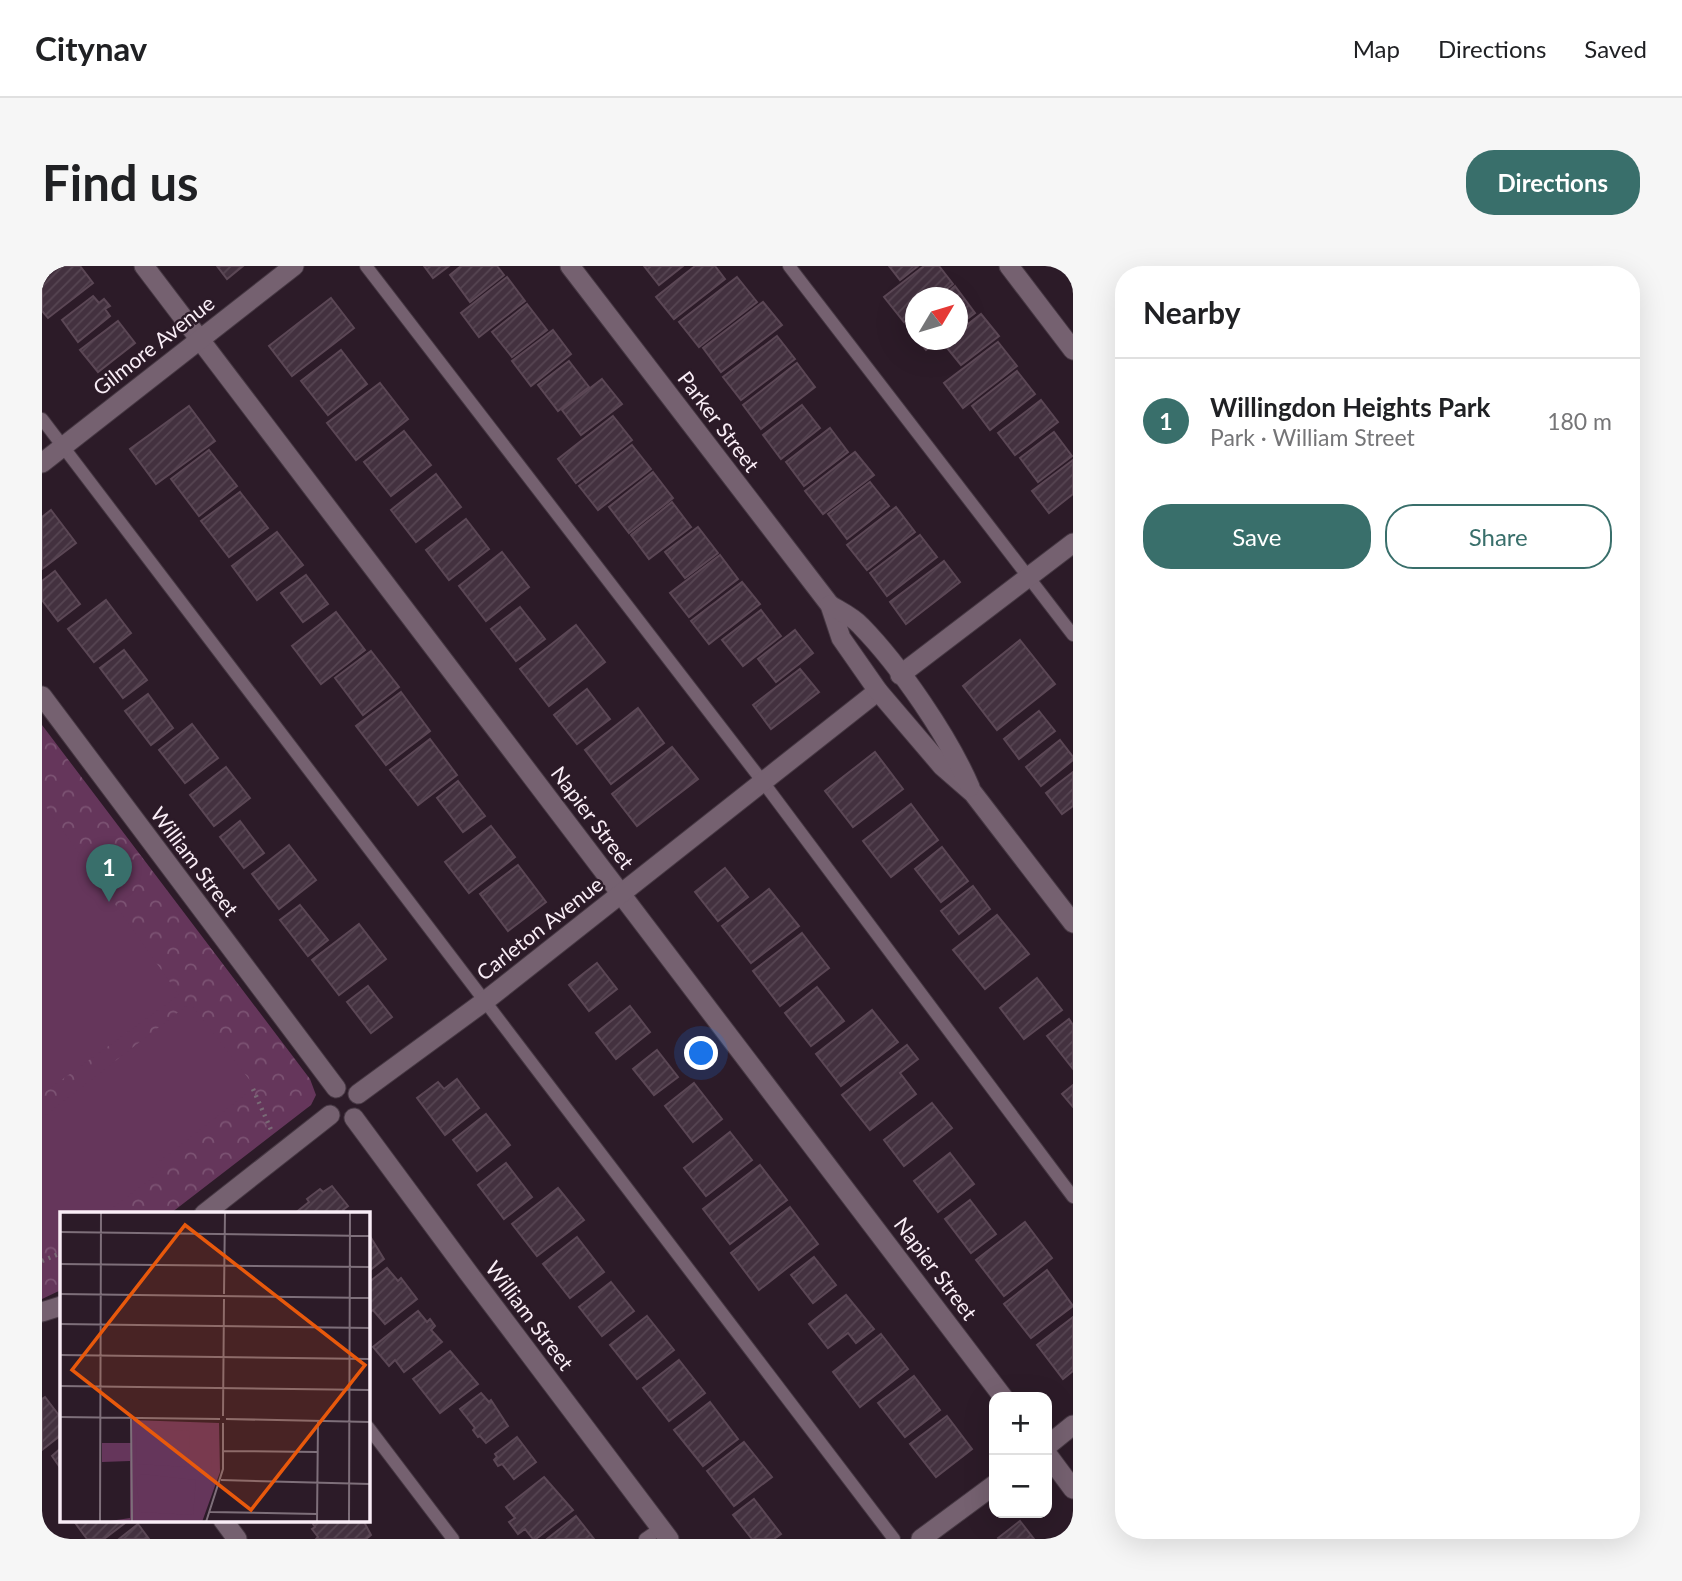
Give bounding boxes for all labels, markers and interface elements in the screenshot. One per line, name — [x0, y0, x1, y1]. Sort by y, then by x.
text: Citynav — [35, 28, 147, 68]
text: Map — [1353, 34, 1400, 63]
text: Directions — [1438, 34, 1546, 63]
text: Saved — [1584, 34, 1647, 63]
button: Directions — [1466, 150, 1640, 215]
text: Find us — [42, 153, 199, 211]
north arrow — [905, 287, 968, 350]
street label: Gilmore Avenue — [87, 290, 219, 400]
text: Nearby — [1143, 294, 1241, 330]
street label: Parker Street — [673, 366, 765, 477]
text: Willingdon Heights Park — [1210, 391, 1490, 423]
text: 1 — [1159, 407, 1173, 435]
text: 180 m — [1547, 407, 1612, 435]
text: Park · William Street — [1210, 423, 1415, 451]
button: Save — [1143, 504, 1371, 569]
button: Share — [1385, 504, 1612, 569]
street label: Napier Street — [547, 761, 640, 874]
street label: William Street — [146, 802, 245, 921]
pin: 1 — [86, 844, 132, 902]
street label: Carleton Avenue — [471, 871, 607, 985]
your location — [684, 1036, 718, 1070]
inset map — [60, 1212, 369, 1522]
street label: Napier Street — [890, 1212, 983, 1325]
street label: William Street — [481, 1256, 580, 1375]
map controls — [989, 1392, 1052, 1518]
button: + — [989, 1392, 1052, 1455]
button: − — [989, 1455, 1052, 1518]

